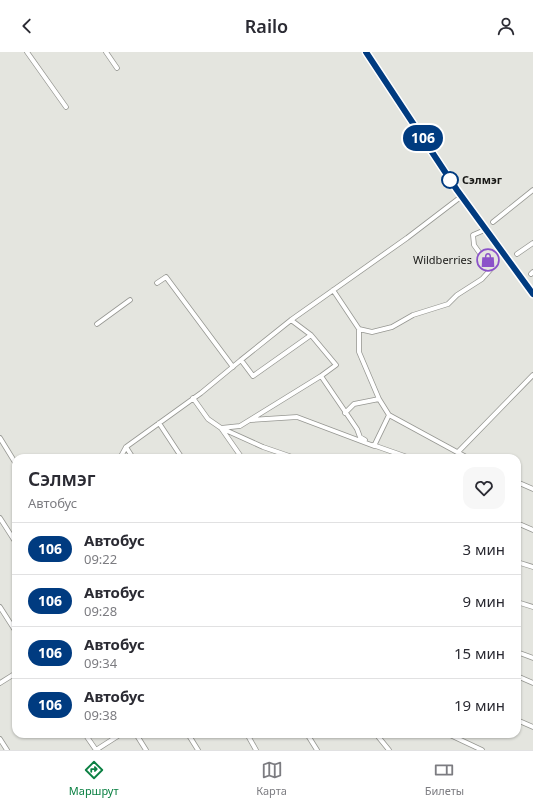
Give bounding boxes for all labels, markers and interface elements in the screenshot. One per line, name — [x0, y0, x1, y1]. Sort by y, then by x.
text: Railo — [245, 14, 288, 38]
icon: back — [16, 15, 38, 37]
icon: person — [495, 15, 517, 37]
line badge: 106 — [400, 125, 446, 151]
text: 106 — [411, 128, 435, 147]
marker: Сэлмэг — [441, 171, 459, 189]
place label: Сэлмэг — [462, 172, 503, 187]
shop icon: Wildberries — [475, 247, 501, 273]
place label: Wildberries — [413, 252, 472, 267]
text: Сэлмэг — [28, 466, 95, 492]
button: heart — [463, 467, 505, 509]
text: Автобус — [28, 494, 77, 512]
text: Автобус — [84, 530, 145, 550]
text: 106 — [38, 539, 62, 558]
text: 3 мин — [462, 539, 505, 559]
text: 09:22 — [84, 550, 117, 568]
text: Автобус — [84, 582, 145, 602]
text: 106 — [38, 591, 62, 610]
text: 9 мин — [462, 591, 505, 611]
text: 09:28 — [84, 602, 117, 620]
text: Автобус — [84, 634, 145, 654]
text: 106 — [38, 643, 62, 662]
text: 15 мин — [454, 643, 505, 663]
text: 09:34 — [84, 654, 117, 672]
text: Автобус — [84, 686, 145, 706]
text: 106 — [38, 695, 62, 714]
text: 19 мин — [454, 695, 505, 715]
text: 09:38 — [84, 706, 117, 724]
tab: Маршрут — [69, 759, 119, 798]
tab: Карта — [256, 759, 287, 798]
tab: Билеты — [425, 759, 464, 798]

